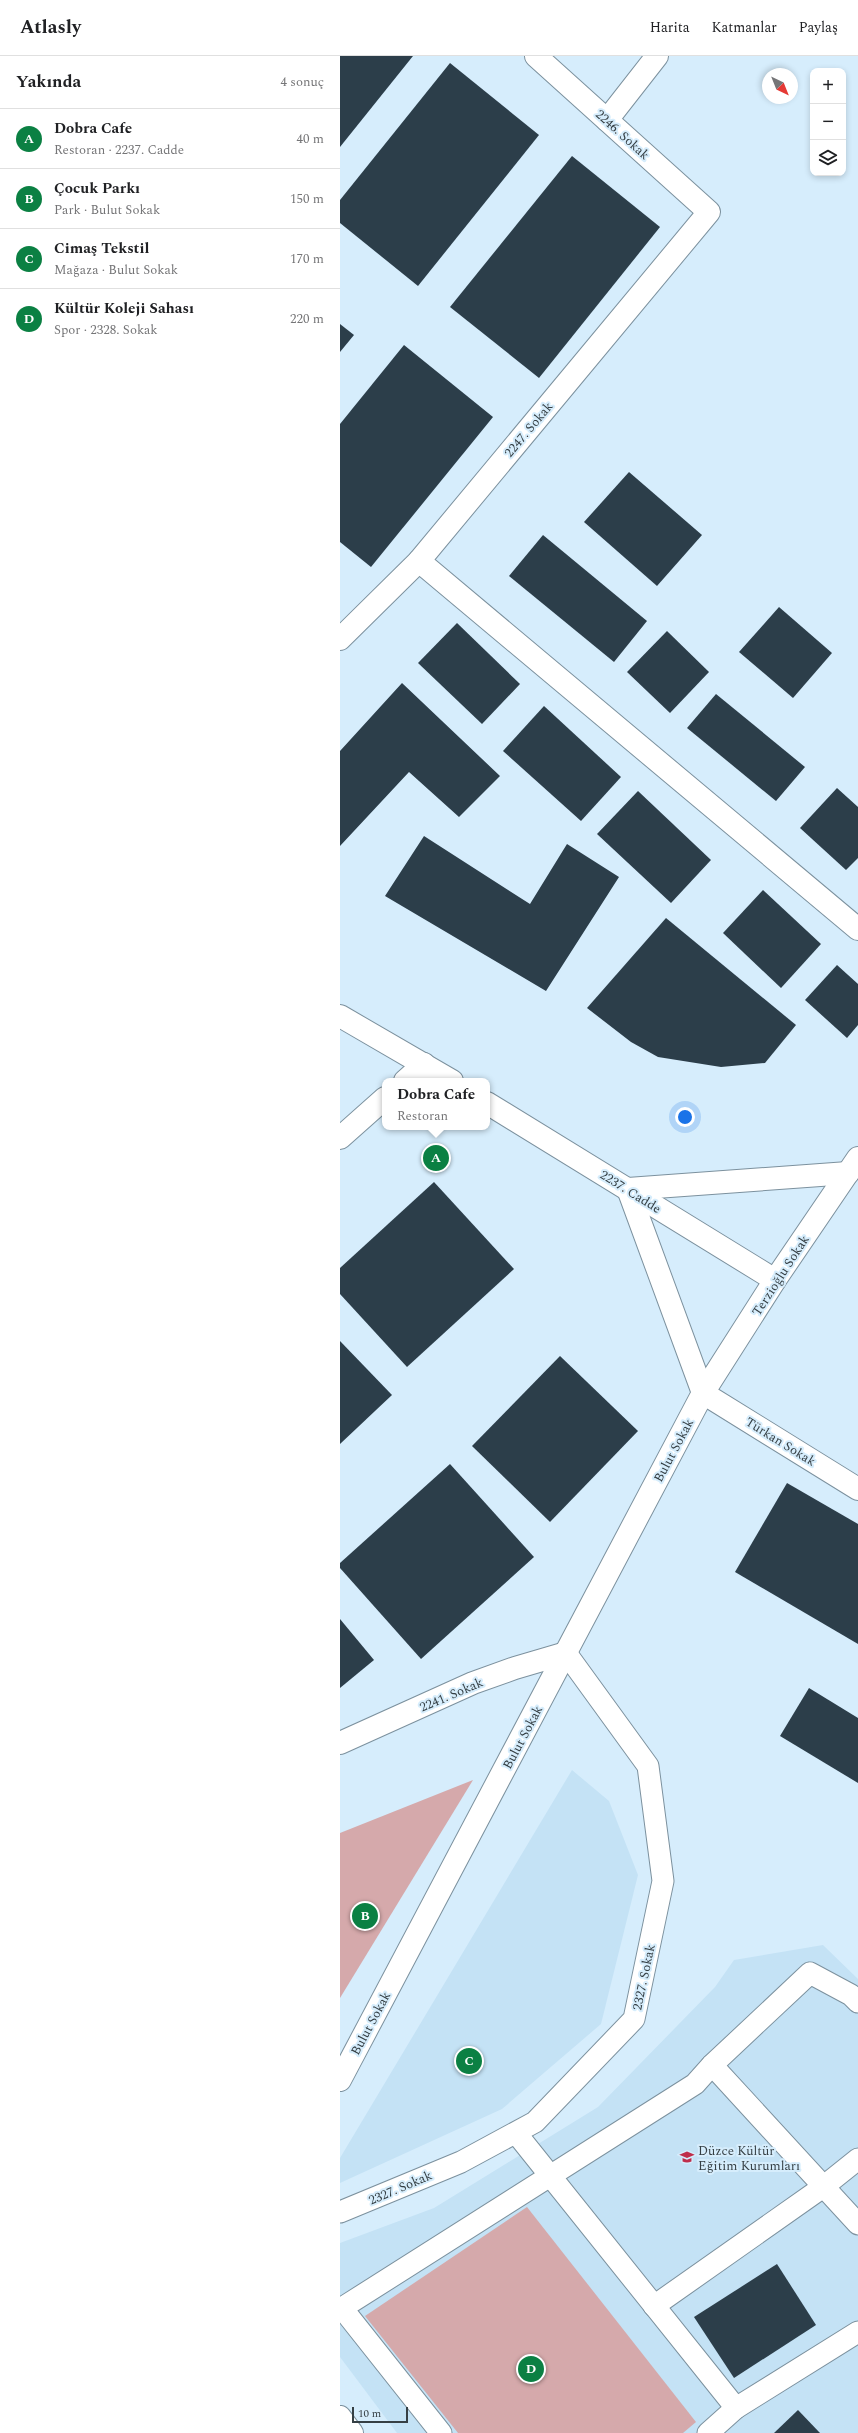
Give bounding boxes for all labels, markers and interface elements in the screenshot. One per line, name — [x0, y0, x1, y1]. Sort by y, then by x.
text: Atlasly — [20, 13, 81, 42]
text: Harita — [650, 17, 690, 38]
text: Katmanlar — [712, 17, 777, 38]
text: Paylaş — [799, 17, 838, 38]
north arrow — [762, 68, 798, 104]
map controls — [810, 68, 846, 176]
button: + — [810, 68, 846, 104]
text: Yakında — [16, 69, 81, 95]
text: 4 sonuç — [281, 72, 324, 92]
button: − — [810, 104, 846, 140]
street label: 2246. Sokak — [591, 105, 654, 165]
text: Dobra Cafe — [54, 117, 132, 140]
text: A — [24, 129, 34, 149]
text: 40 m — [297, 129, 324, 149]
text: Restoran · 2237. Cadde — [54, 140, 184, 160]
button: layers — [810, 140, 846, 176]
text: Çocuk Parkı — [54, 177, 140, 200]
text: B — [24, 189, 34, 209]
text: 150 m — [290, 189, 324, 209]
text: Park · Bulut Sokak — [54, 200, 160, 220]
text: Cimaş Tekstil — [54, 237, 149, 260]
text: C — [24, 249, 34, 269]
text: 170 m — [290, 249, 324, 269]
text: Mağaza · Bulut Sokak — [54, 260, 178, 280]
text: Kültür Koleji Sahası — [54, 297, 194, 320]
text: D — [24, 309, 34, 329]
text: 220 m — [290, 309, 324, 329]
text: Spor · 2328. Sokak — [54, 320, 158, 340]
street label: 2247. Sokak — [499, 397, 558, 462]
popup — [382, 1078, 490, 1130]
text: Dobra Cafe — [397, 1083, 475, 1106]
text: Restoran — [397, 1106, 448, 1126]
your location — [675, 1107, 695, 1127]
pin: A — [423, 1143, 449, 1173]
street label: 2237. Cadde — [596, 1165, 665, 1219]
street label: Terzioğlu Sokak — [747, 1231, 815, 1320]
street label: Türkan Sokak — [741, 1412, 820, 1472]
street label: Bulut Sokak — [649, 1415, 699, 1486]
street label: 2241. Sokak — [417, 1673, 486, 1717]
street label: Bulut Sokak — [498, 1702, 548, 1773]
pin: B — [352, 1901, 378, 1931]
street label: 2327. Sokak — [627, 1942, 661, 2012]
street label: Bulut Sokak — [346, 1988, 396, 2059]
pin: C — [456, 2046, 482, 2076]
place label: Düzce Kültür Eğitim Kurumları — [698, 2141, 800, 2176]
school or university icon: Düzce Kültür Eğitim Kurumları — [679, 2149, 695, 2165]
street label: 2327. Sokak — [366, 2166, 435, 2210]
pin: D — [518, 2354, 544, 2384]
scale bar — [352, 2405, 408, 2424]
text: 10 m — [358, 2405, 381, 2422]

